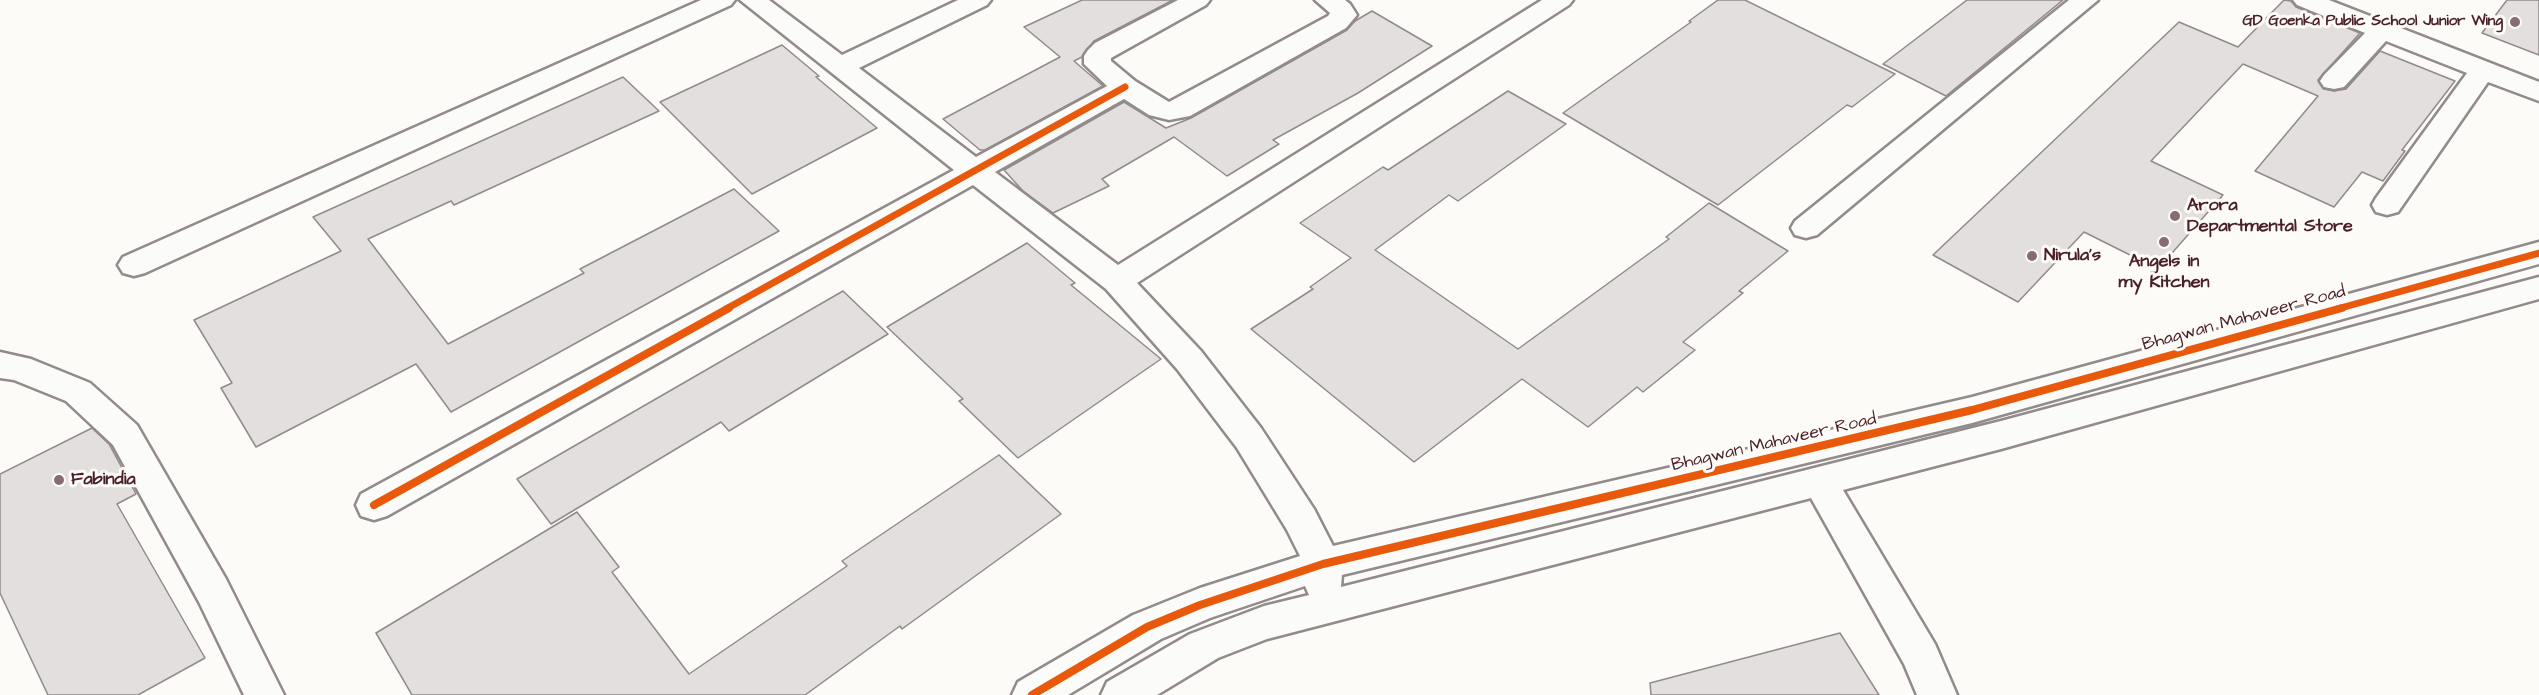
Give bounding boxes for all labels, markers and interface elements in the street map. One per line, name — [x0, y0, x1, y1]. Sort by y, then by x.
place label: GD Goenka Public School Junior Wing — [2242, 13, 2503, 31]
marker: GD Goenka Public School Junior Wing — [2508, 15, 2522, 29]
place label: Arora Departmental Store — [2187, 195, 2353, 238]
marker: Arora Departmental Store — [2168, 209, 2182, 223]
marker: Angels in my Kitchen — [2157, 235, 2171, 249]
place label: Nirula's — [2044, 245, 2101, 267]
marker: Nirula's — [2025, 249, 2039, 263]
place label: Angels in my Kitchen — [2118, 251, 2210, 294]
street label: Bhagwan Mahaveer Road — [2140, 281, 2348, 357]
street label: Bhagwan Mahaveer Road — [1670, 409, 1878, 477]
place label: Fabindia — [71, 469, 136, 491]
marker: Fabindia — [52, 473, 66, 487]

